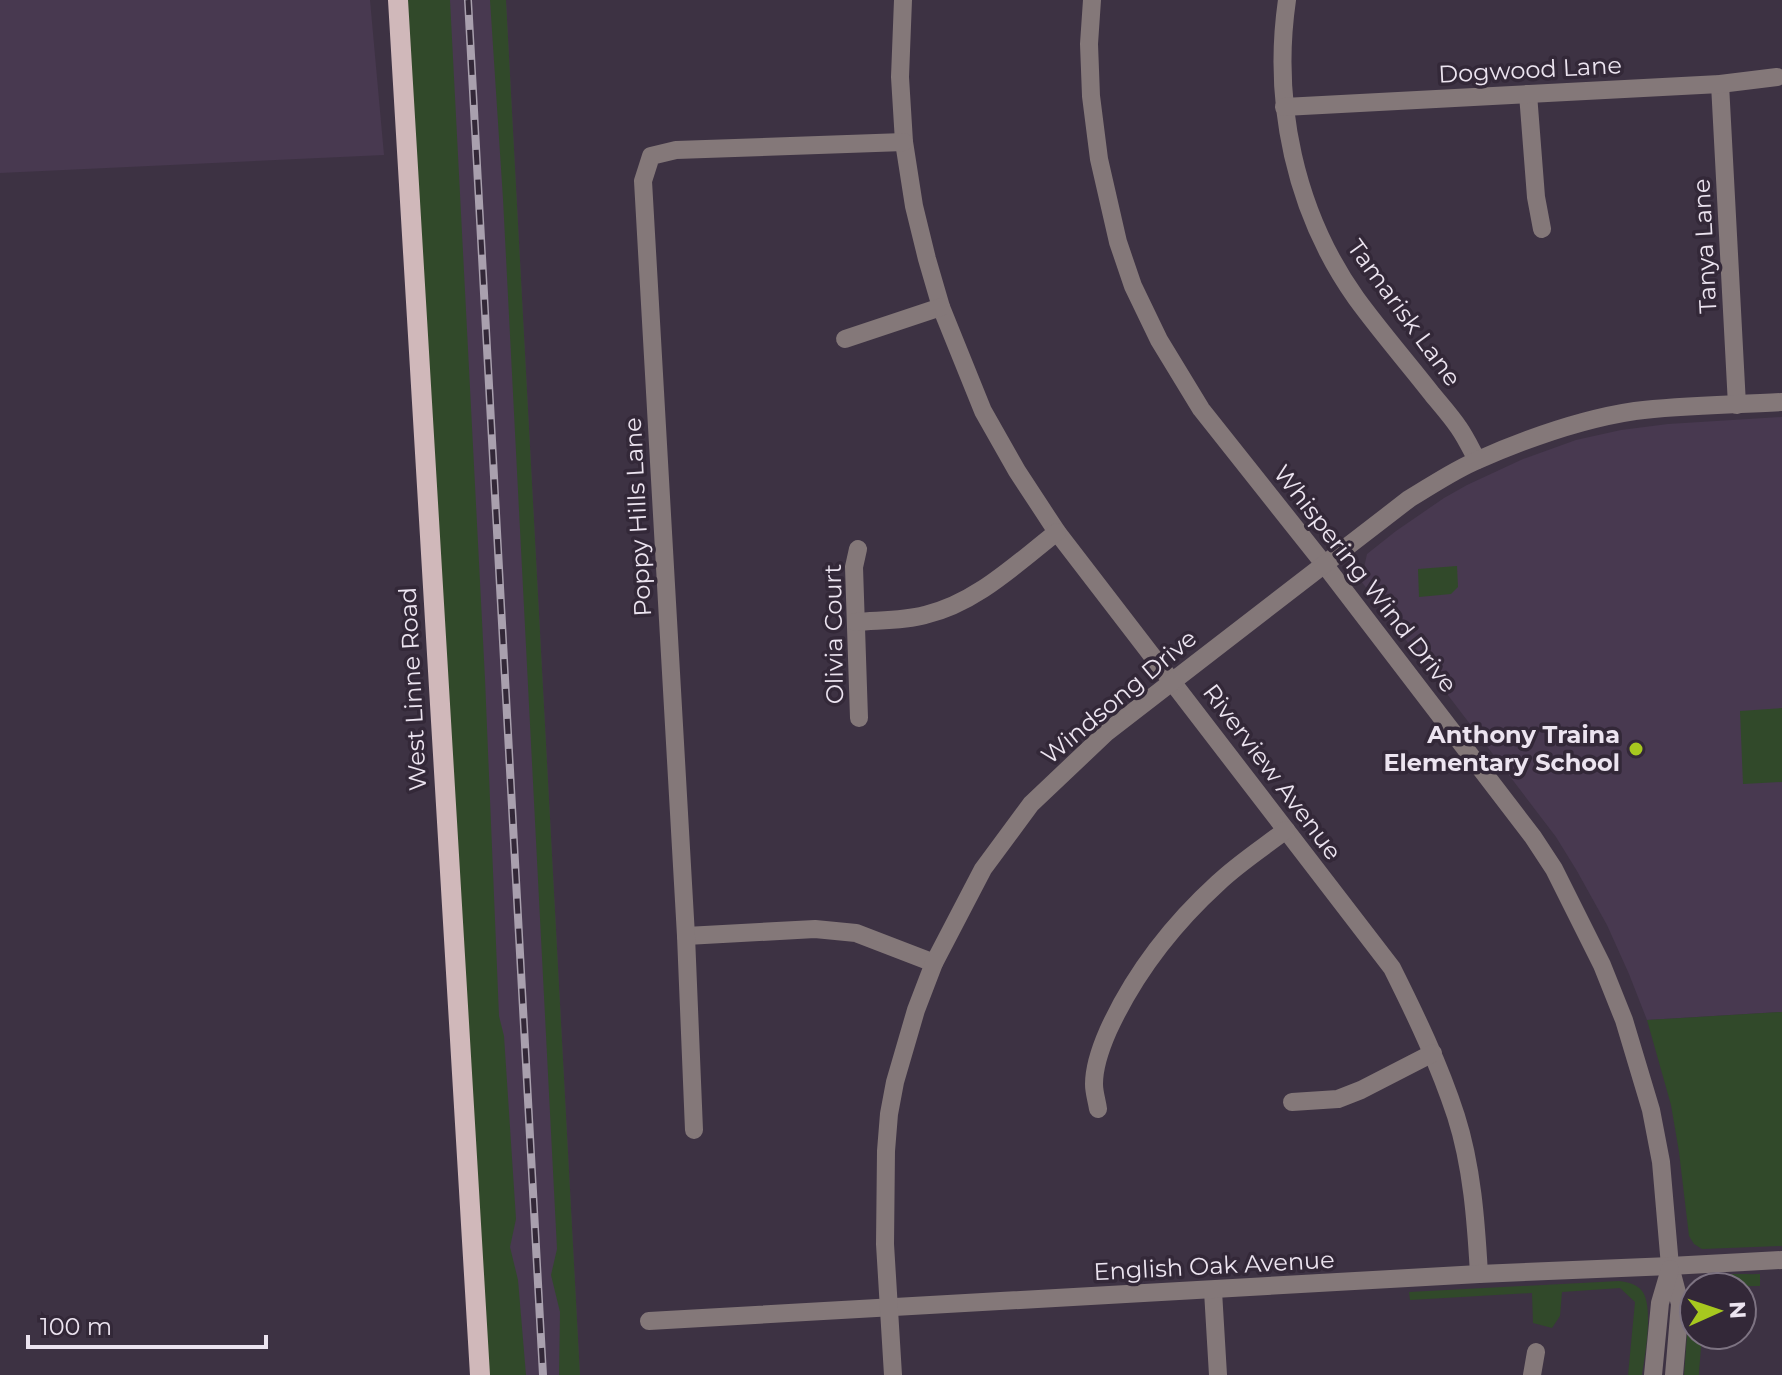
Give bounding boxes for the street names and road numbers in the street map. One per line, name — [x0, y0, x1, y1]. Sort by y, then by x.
street label: Dogwood Lane — [1437, 50, 1622, 89]
street label: Tanya Lane — [1686, 178, 1723, 314]
street label: Tamarisk Lane — [1341, 234, 1467, 392]
street label: Poppy Hills Lane — [618, 417, 657, 617]
street label: Whispering Wind Drive — [1268, 459, 1463, 698]
street label: Olivia Court — [818, 563, 849, 704]
street label: West Linne Road — [393, 586, 432, 792]
street label: Windsong Drive — [1035, 623, 1202, 770]
street label: Riverview Avenue — [1197, 678, 1348, 865]
street label: English Oak Avenue — [1093, 1245, 1335, 1286]

